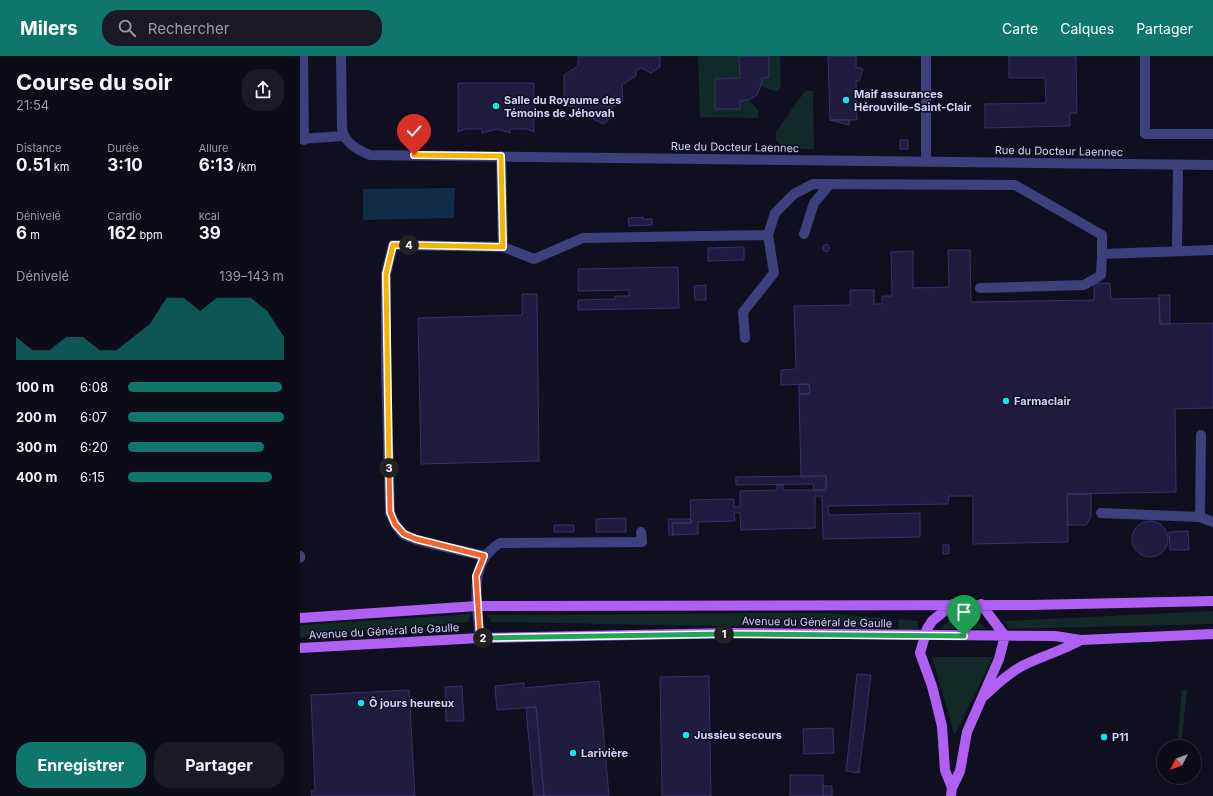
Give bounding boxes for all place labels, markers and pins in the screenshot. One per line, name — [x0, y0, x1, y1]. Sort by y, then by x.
place label: Maif assurances Hérouville-Saint-Clair — [854, 87, 972, 114]
place label: Salle du Royaume des Témoins de Jéhovah — [504, 93, 621, 120]
marker: Maif assurances Hérouville-Saint-Clair — [841, 95, 851, 105]
marker: Salle du Royaume des Témoins de Jéhovah — [491, 101, 501, 111]
pin — [397, 114, 431, 155]
pin: 4 — [399, 235, 419, 255]
place label: Farmaclair — [1014, 394, 1071, 408]
marker: Farmaclair — [1001, 396, 1011, 406]
pin: 3 — [379, 458, 399, 478]
pin — [947, 595, 981, 636]
pin: 1 — [714, 624, 734, 644]
pin: 2 — [473, 628, 493, 648]
place label: Ô jours heureux — [369, 696, 455, 710]
marker: Ô jours heureux — [356, 698, 366, 708]
place label: Jussieu secours — [694, 728, 782, 742]
marker: Jussieu secours — [681, 730, 691, 740]
place label: P11 — [1112, 730, 1129, 744]
marker: P11 — [1099, 732, 1109, 742]
place label: Larivière — [581, 746, 628, 760]
marker: Larivière — [568, 748, 578, 758]

